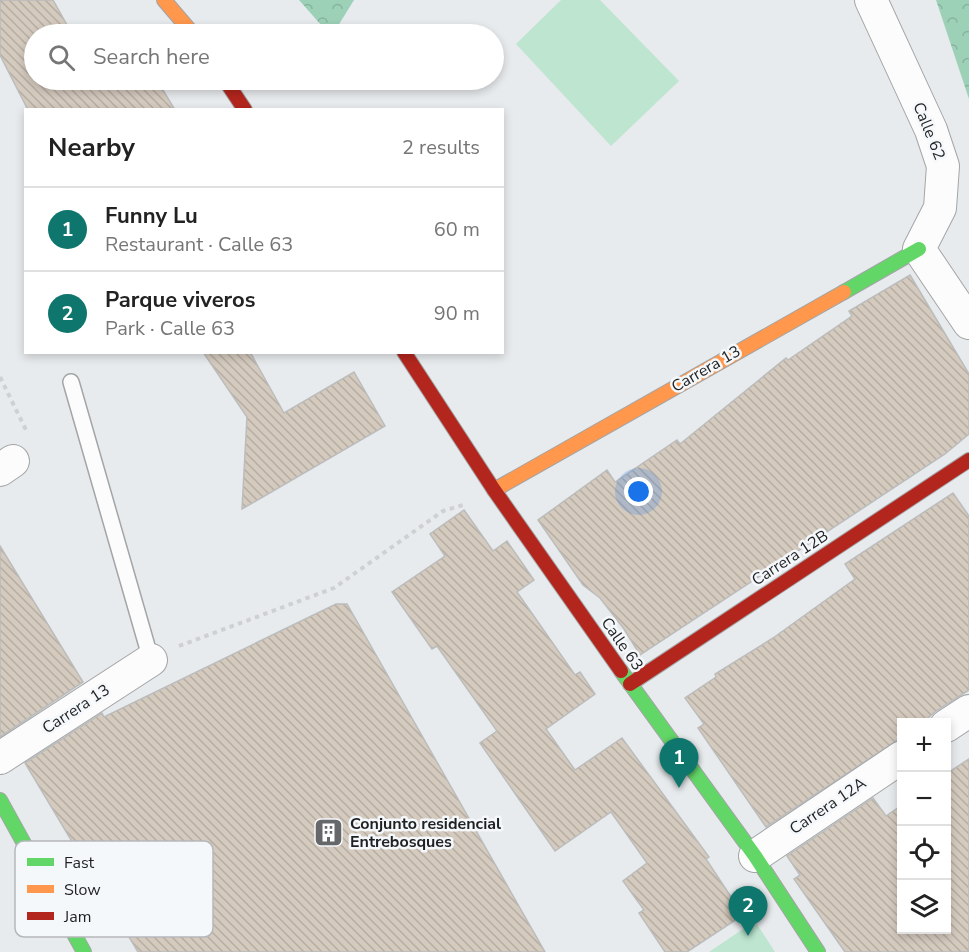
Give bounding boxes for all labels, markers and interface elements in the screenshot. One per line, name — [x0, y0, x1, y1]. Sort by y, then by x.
search box — [24, 24, 504, 90]
icon: search — [45, 41, 78, 74]
text: Search here — [93, 42, 210, 72]
street label: Calle 62 — [908, 99, 950, 163]
text: Nearby — [48, 130, 135, 165]
text: 2 results — [402, 134, 480, 161]
text: Funny Lu — [105, 201, 198, 231]
text: 1 — [62, 216, 74, 243]
text: 60 m — [434, 216, 480, 243]
text: Restaurant · Calle 63 — [105, 231, 293, 258]
text: Parque viveros — [105, 285, 255, 315]
text: 2 — [62, 300, 74, 327]
text: 90 m — [434, 300, 480, 327]
text: Park · Calle 63 — [105, 315, 235, 342]
street label: Carrera 13 — [667, 340, 745, 398]
your location — [624, 477, 653, 506]
street label: Carrera 12B — [747, 525, 833, 591]
street label: Calle 63 — [596, 613, 648, 675]
street label: Carrera 13 — [38, 679, 114, 739]
map controls — [897, 718, 951, 934]
button: + — [897, 718, 951, 772]
pin: 1 — [660, 738, 698, 788]
street label: Carrera 12A — [785, 772, 871, 840]
button: − — [897, 772, 951, 826]
place label: Conjunto residencial Entrebosques — [350, 813, 501, 853]
building icon: Conjunto residencial Entrebosques — [313, 817, 345, 849]
button: locate — [897, 826, 951, 880]
legend — [15, 841, 213, 937]
text: Fast — [64, 852, 95, 874]
text: Slow — [64, 879, 101, 901]
button: layers — [897, 880, 951, 934]
pin: 2 — [728, 886, 768, 936]
text: Jam — [63, 906, 91, 928]

